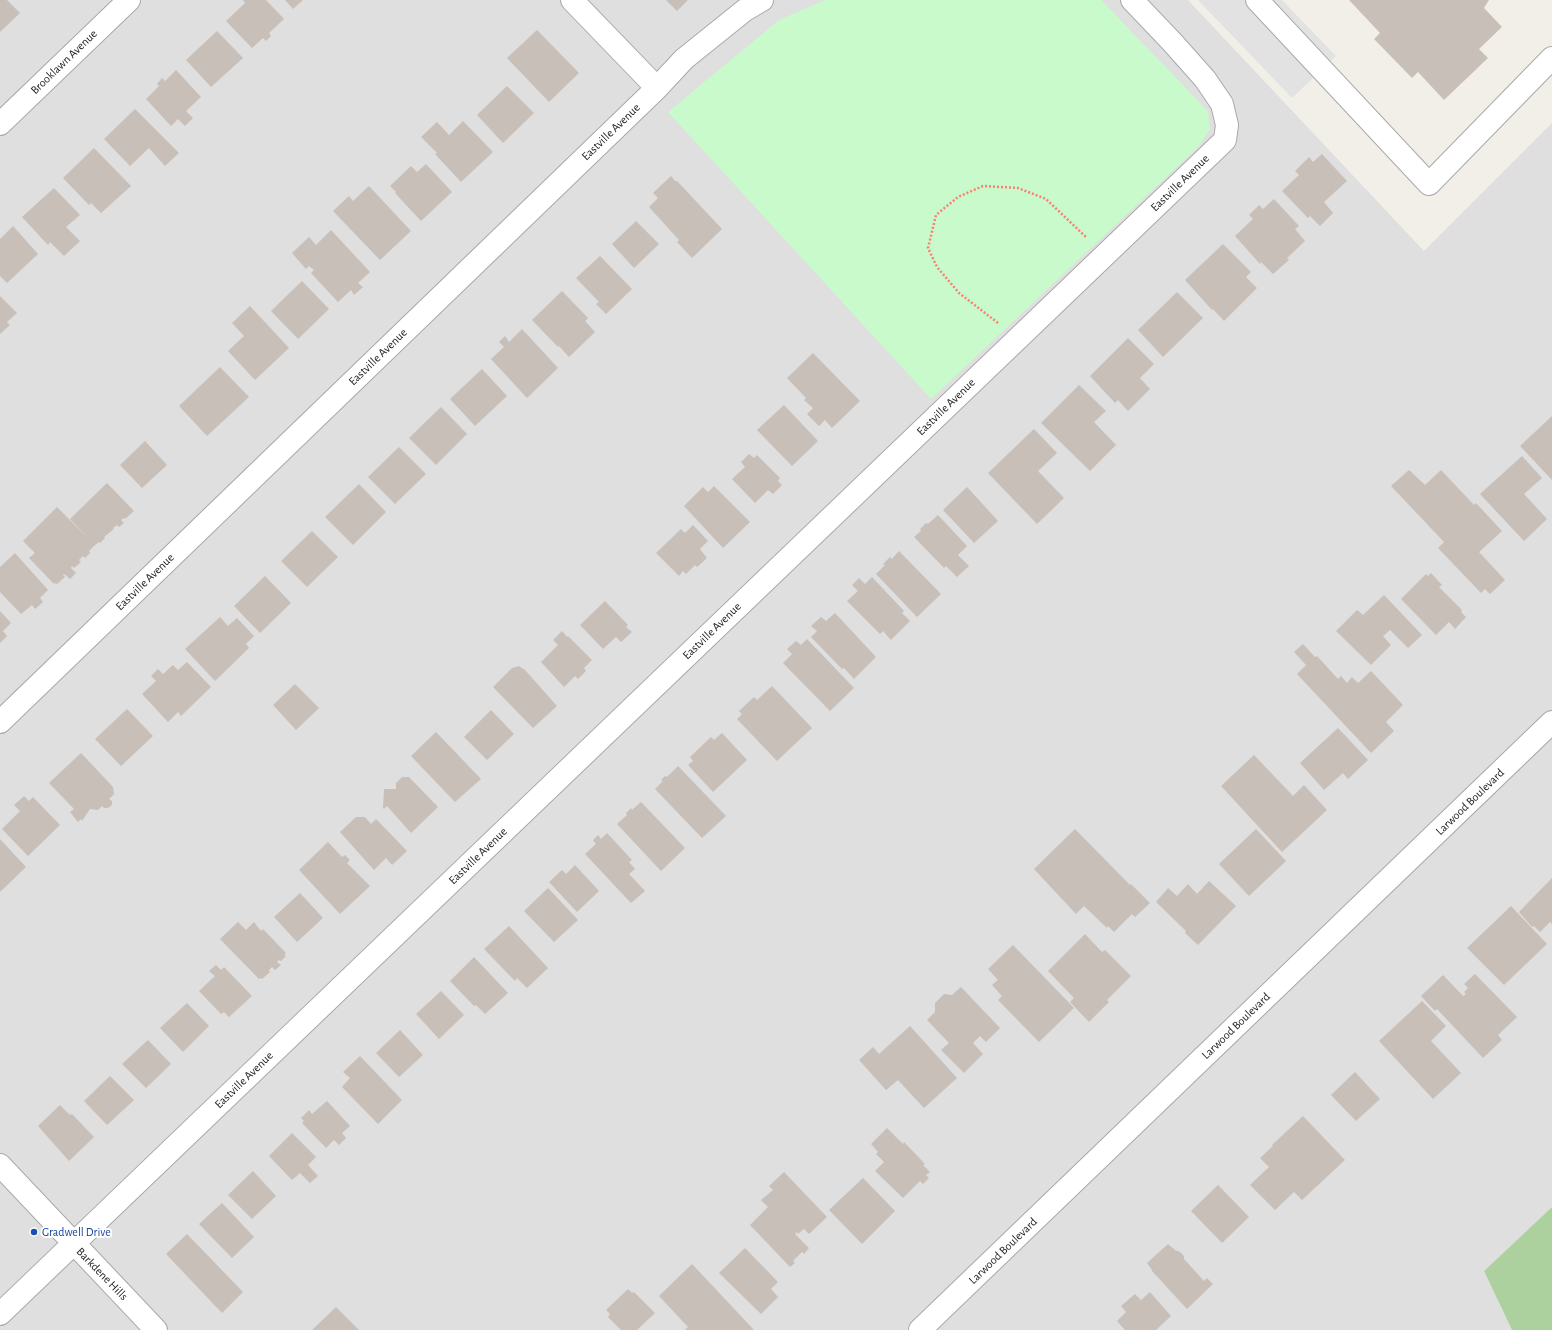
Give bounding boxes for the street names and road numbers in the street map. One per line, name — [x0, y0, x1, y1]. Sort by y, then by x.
street label: Brooklawn Avenue — [28, 27, 100, 97]
street label: Eastville Avenue — [579, 101, 643, 163]
street label: Eastville Avenue — [1148, 152, 1212, 214]
street label: Eastville Avenue — [346, 326, 410, 388]
street label: Eastville Avenue — [914, 376, 978, 438]
street label: Eastville Avenue — [113, 551, 177, 613]
street label: Eastville Avenue — [680, 600, 744, 662]
street label: Larwood Boulevard — [1433, 766, 1507, 838]
street label: Eastville Avenue — [446, 825, 510, 887]
street label: Larwood Boulevard — [1199, 990, 1273, 1062]
street label: Eastville Avenue — [212, 1049, 276, 1111]
street label: Larwood Boulevard — [966, 1215, 1040, 1287]
street label: Barkdene Hills — [73, 1245, 131, 1303]

